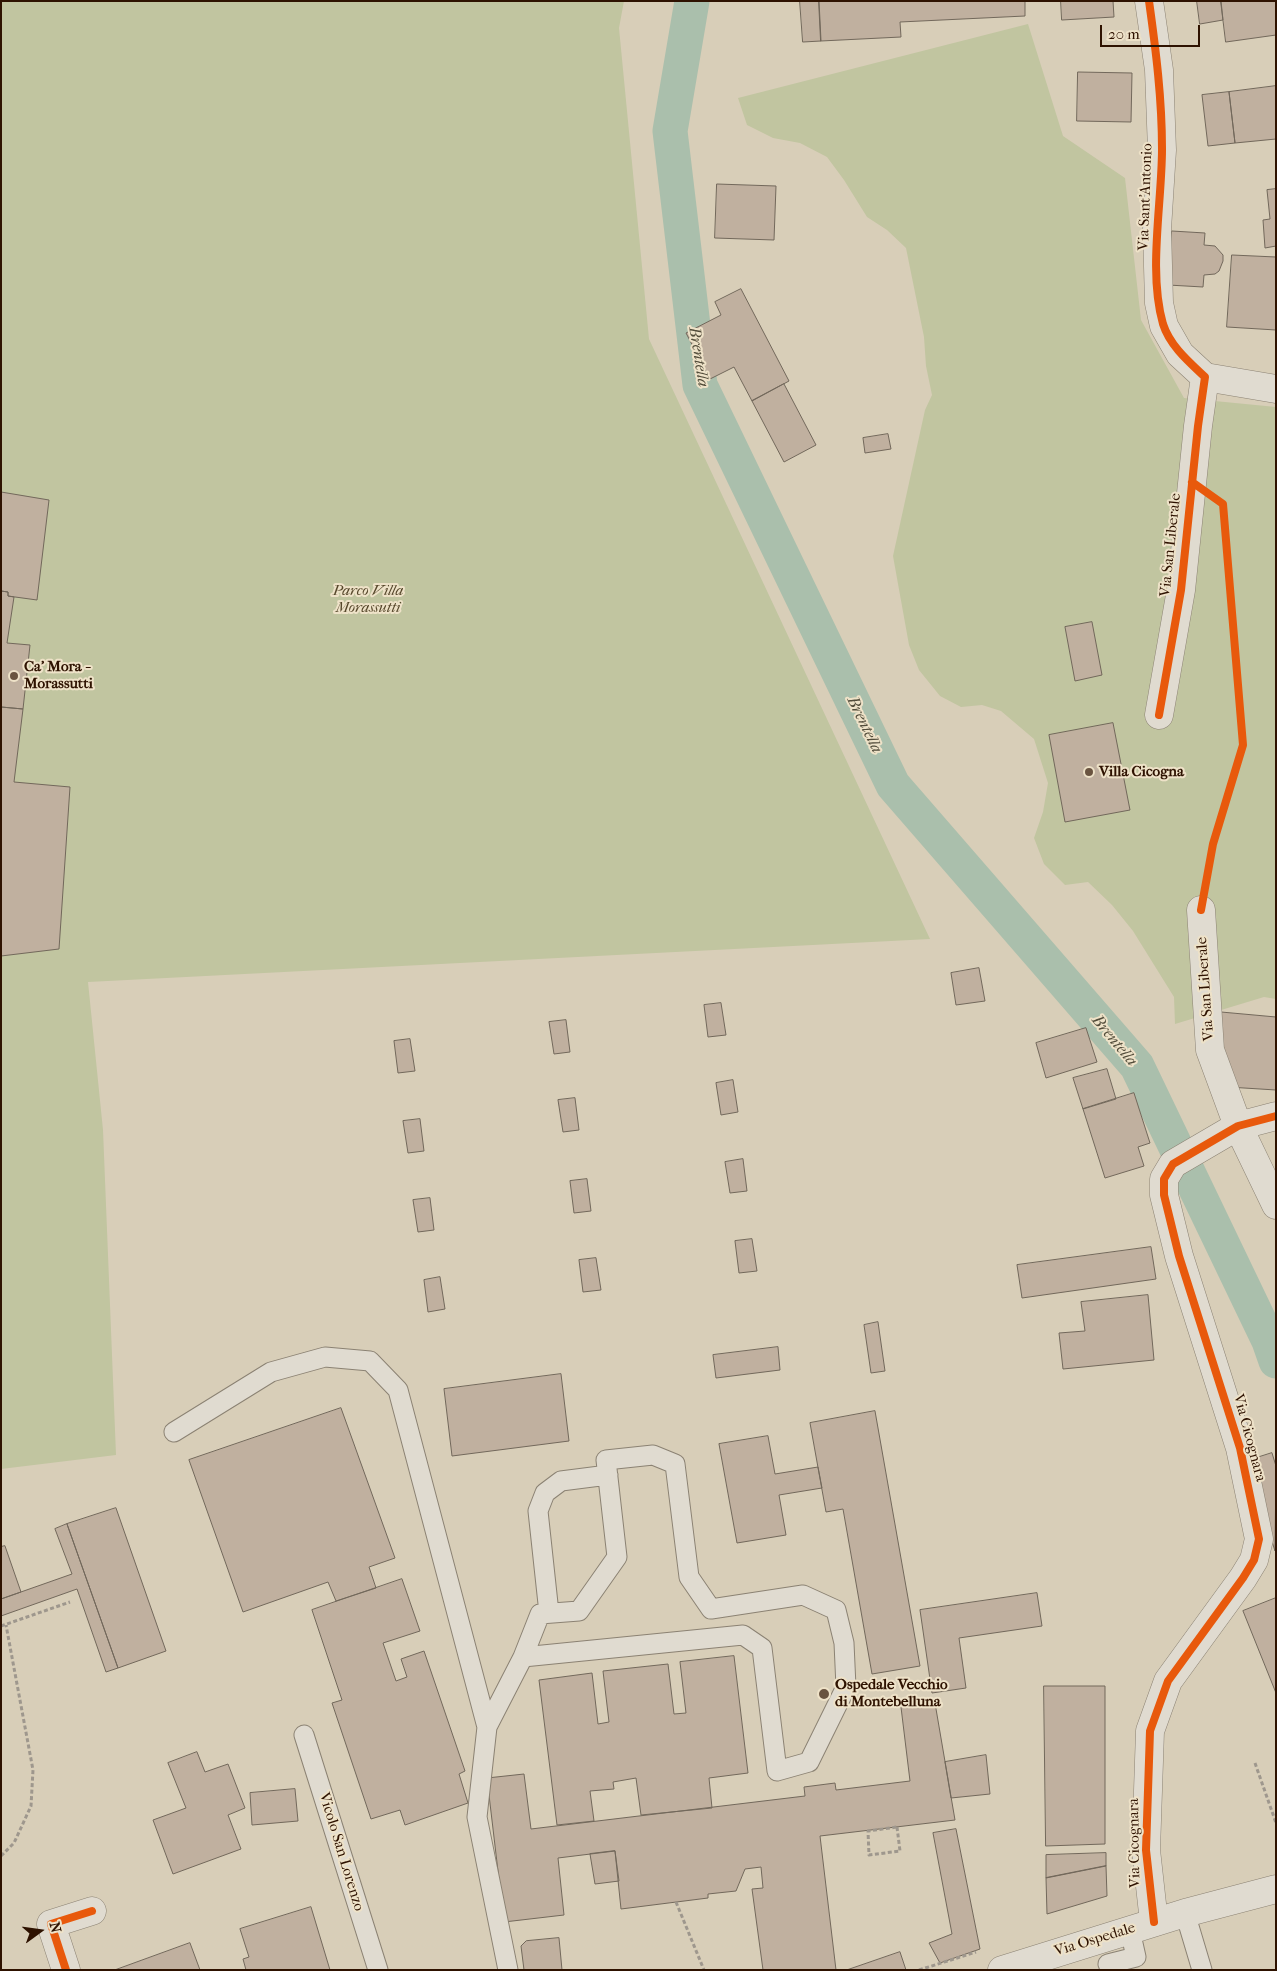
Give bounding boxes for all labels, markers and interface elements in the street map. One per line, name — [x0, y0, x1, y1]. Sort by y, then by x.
scale bar — [1102, 15, 1202, 47]
text: 20 m — [1108, 25, 1140, 43]
street label: Via Sant'Antonio — [1135, 143, 1157, 251]
water label: Brentella — [684, 326, 712, 388]
street label: Via San Liberale — [1157, 492, 1185, 598]
park label: Parco Villa Morassutti — [333, 582, 403, 617]
place label: Ca' Mora - Morassutti — [24, 658, 93, 693]
marker: Ca' Mora - Morassutti — [8, 670, 20, 682]
water label: Brentella — [842, 694, 886, 756]
place label: Villa Cicogna — [1099, 763, 1184, 781]
marker: Villa Cicogna — [1083, 766, 1095, 778]
street label: Via San Liberale — [1193, 936, 1219, 1042]
water label: Brentella — [1087, 1012, 1141, 1070]
street label: Via Cicognara — [1229, 1392, 1269, 1484]
place label: Ospedale Vecchio di Montebelluna — [835, 1676, 948, 1711]
marker: Ospedale Vecchio di Montebelluna — [817, 1687, 831, 1701]
street label: Vicolo San Lorenzo — [314, 1791, 368, 1913]
street label: Via Cicognara — [1125, 1798, 1145, 1888]
north arrow — [15, 1906, 65, 1956]
street label: Via Ospedale — [1052, 1919, 1138, 1961]
text: N — [46, 1920, 65, 1934]

